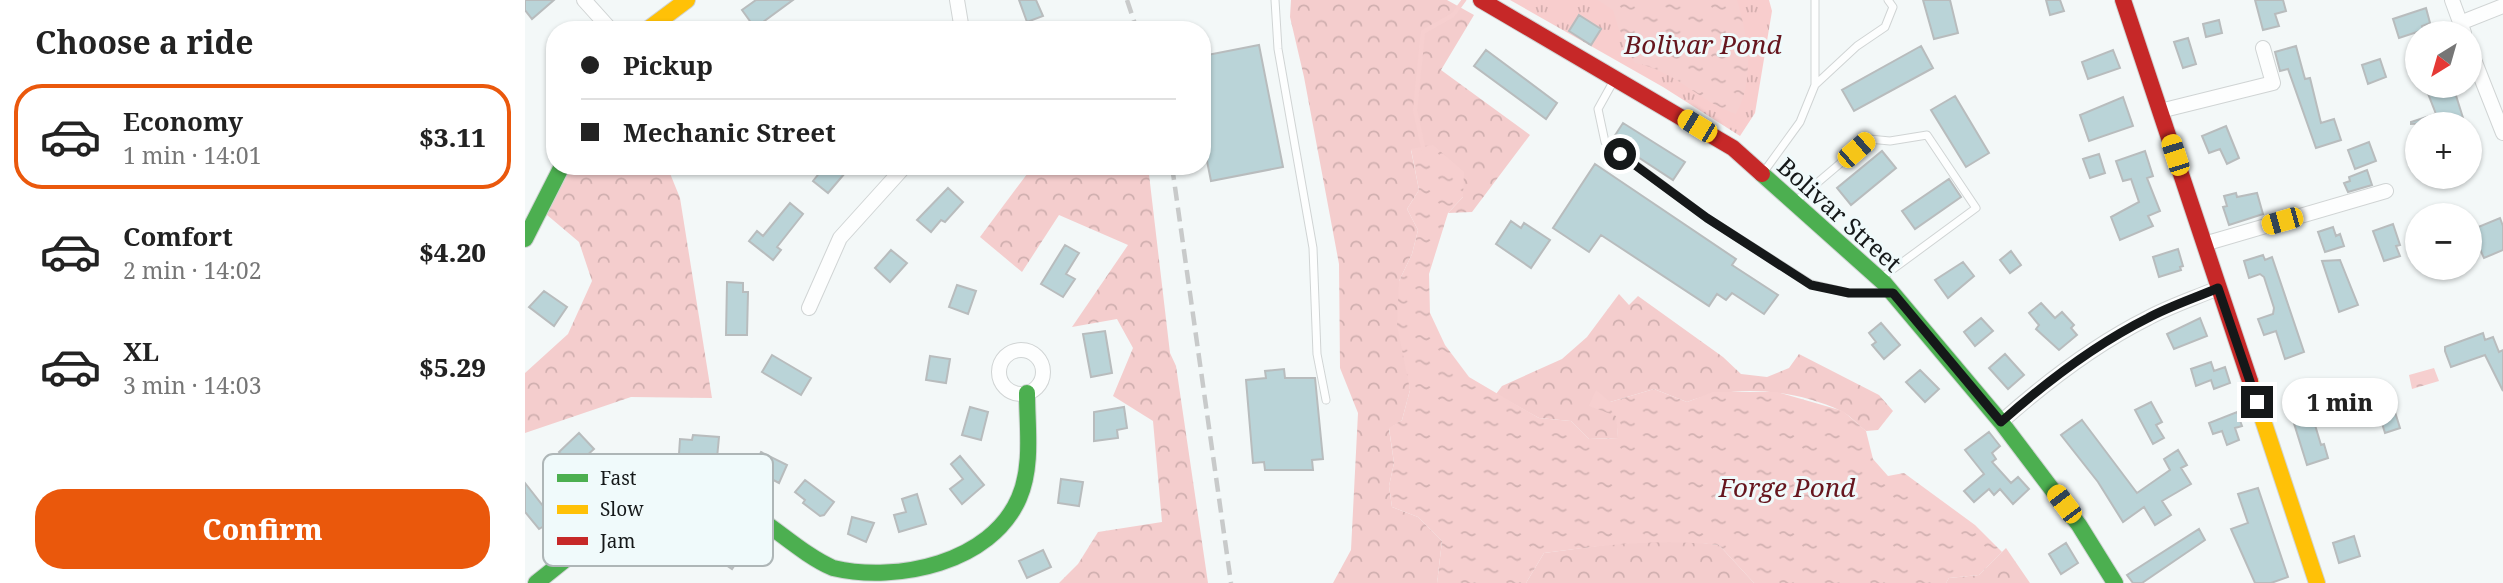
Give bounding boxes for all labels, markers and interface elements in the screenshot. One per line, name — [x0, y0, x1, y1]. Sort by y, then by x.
text: Choose a ride — [35, 20, 254, 63]
north arrow — [2405, 21, 2481, 98]
map controls — [2405, 21, 2482, 280]
water label: Bolivar Pond — [1623, 26, 1783, 62]
text: Pickup — [623, 47, 713, 83]
text: Economy — [123, 103, 243, 139]
icon: car — [39, 105, 102, 168]
car — [1674, 106, 1721, 146]
button: + — [2405, 112, 2482, 189]
text: Mechanic Street — [623, 114, 836, 150]
text: $3.11 — [419, 119, 486, 155]
car — [1834, 128, 1879, 172]
car — [2159, 132, 2192, 178]
route start — [1604, 138, 1636, 170]
text: 1 min · 14:01 — [123, 139, 261, 171]
street label: Bolivar Street — [1771, 149, 1909, 279]
button: − — [2405, 203, 2482, 280]
car — [2259, 205, 2306, 237]
text: Comfort — [123, 218, 233, 254]
icon: car — [39, 220, 102, 283]
text: $4.20 — [419, 234, 486, 270]
text: 2 min · 14:02 — [123, 254, 261, 286]
text: XL — [123, 333, 159, 369]
icon: car — [39, 335, 102, 398]
text: $5.29 — [419, 349, 486, 385]
text: 3 min · 14:03 — [123, 369, 261, 401]
callout: 1 min — [2281, 378, 2397, 426]
route end — [2241, 386, 2273, 418]
text: 1 min — [2307, 386, 2373, 418]
legend — [543, 454, 773, 566]
text: Fast — [600, 465, 637, 491]
water label: Forge Pond — [1718, 469, 1856, 505]
car — [2043, 481, 2086, 527]
button: Confirm — [35, 489, 490, 569]
text: Slow — [600, 496, 644, 522]
text: Jam — [599, 528, 635, 554]

